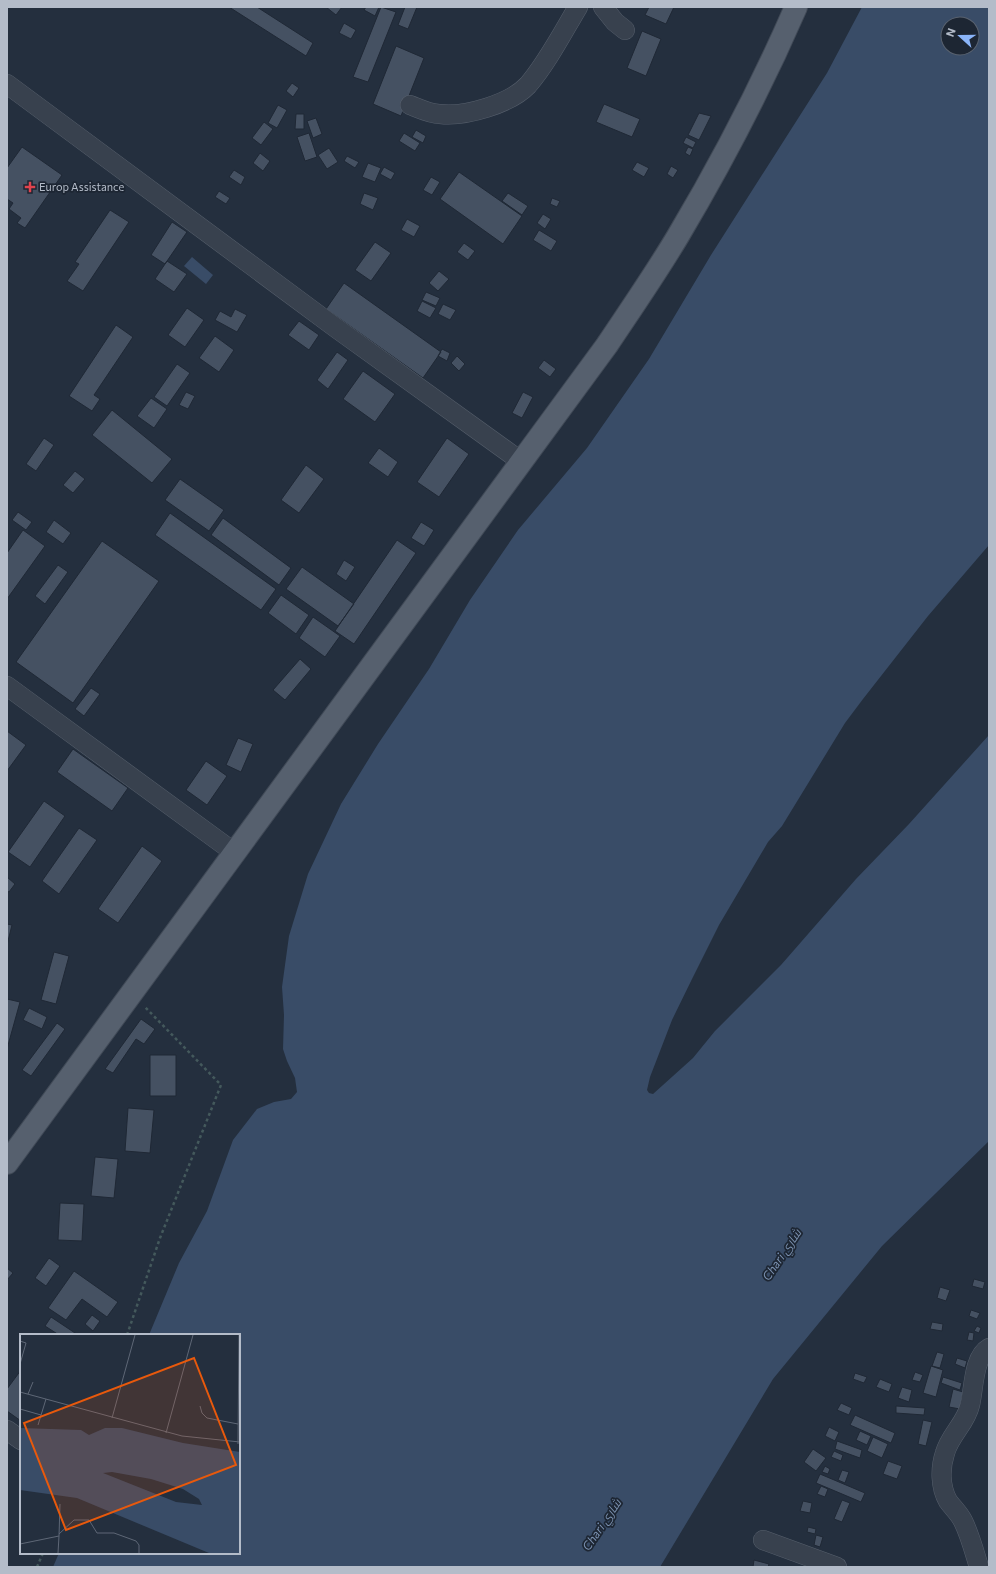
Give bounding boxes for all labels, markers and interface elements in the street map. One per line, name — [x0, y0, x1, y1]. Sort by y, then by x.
north arrow — [940, 16, 980, 56]
text: N — [943, 26, 958, 38]
place label: Europ Assistance — [39, 180, 124, 193]
marker: Europ Assistance — [24, 181, 36, 193]
water label: Chari شاري — [759, 1225, 807, 1285]
inset map — [20, 1334, 240, 1554]
water label: Chari شاري — [579, 1495, 627, 1555]

